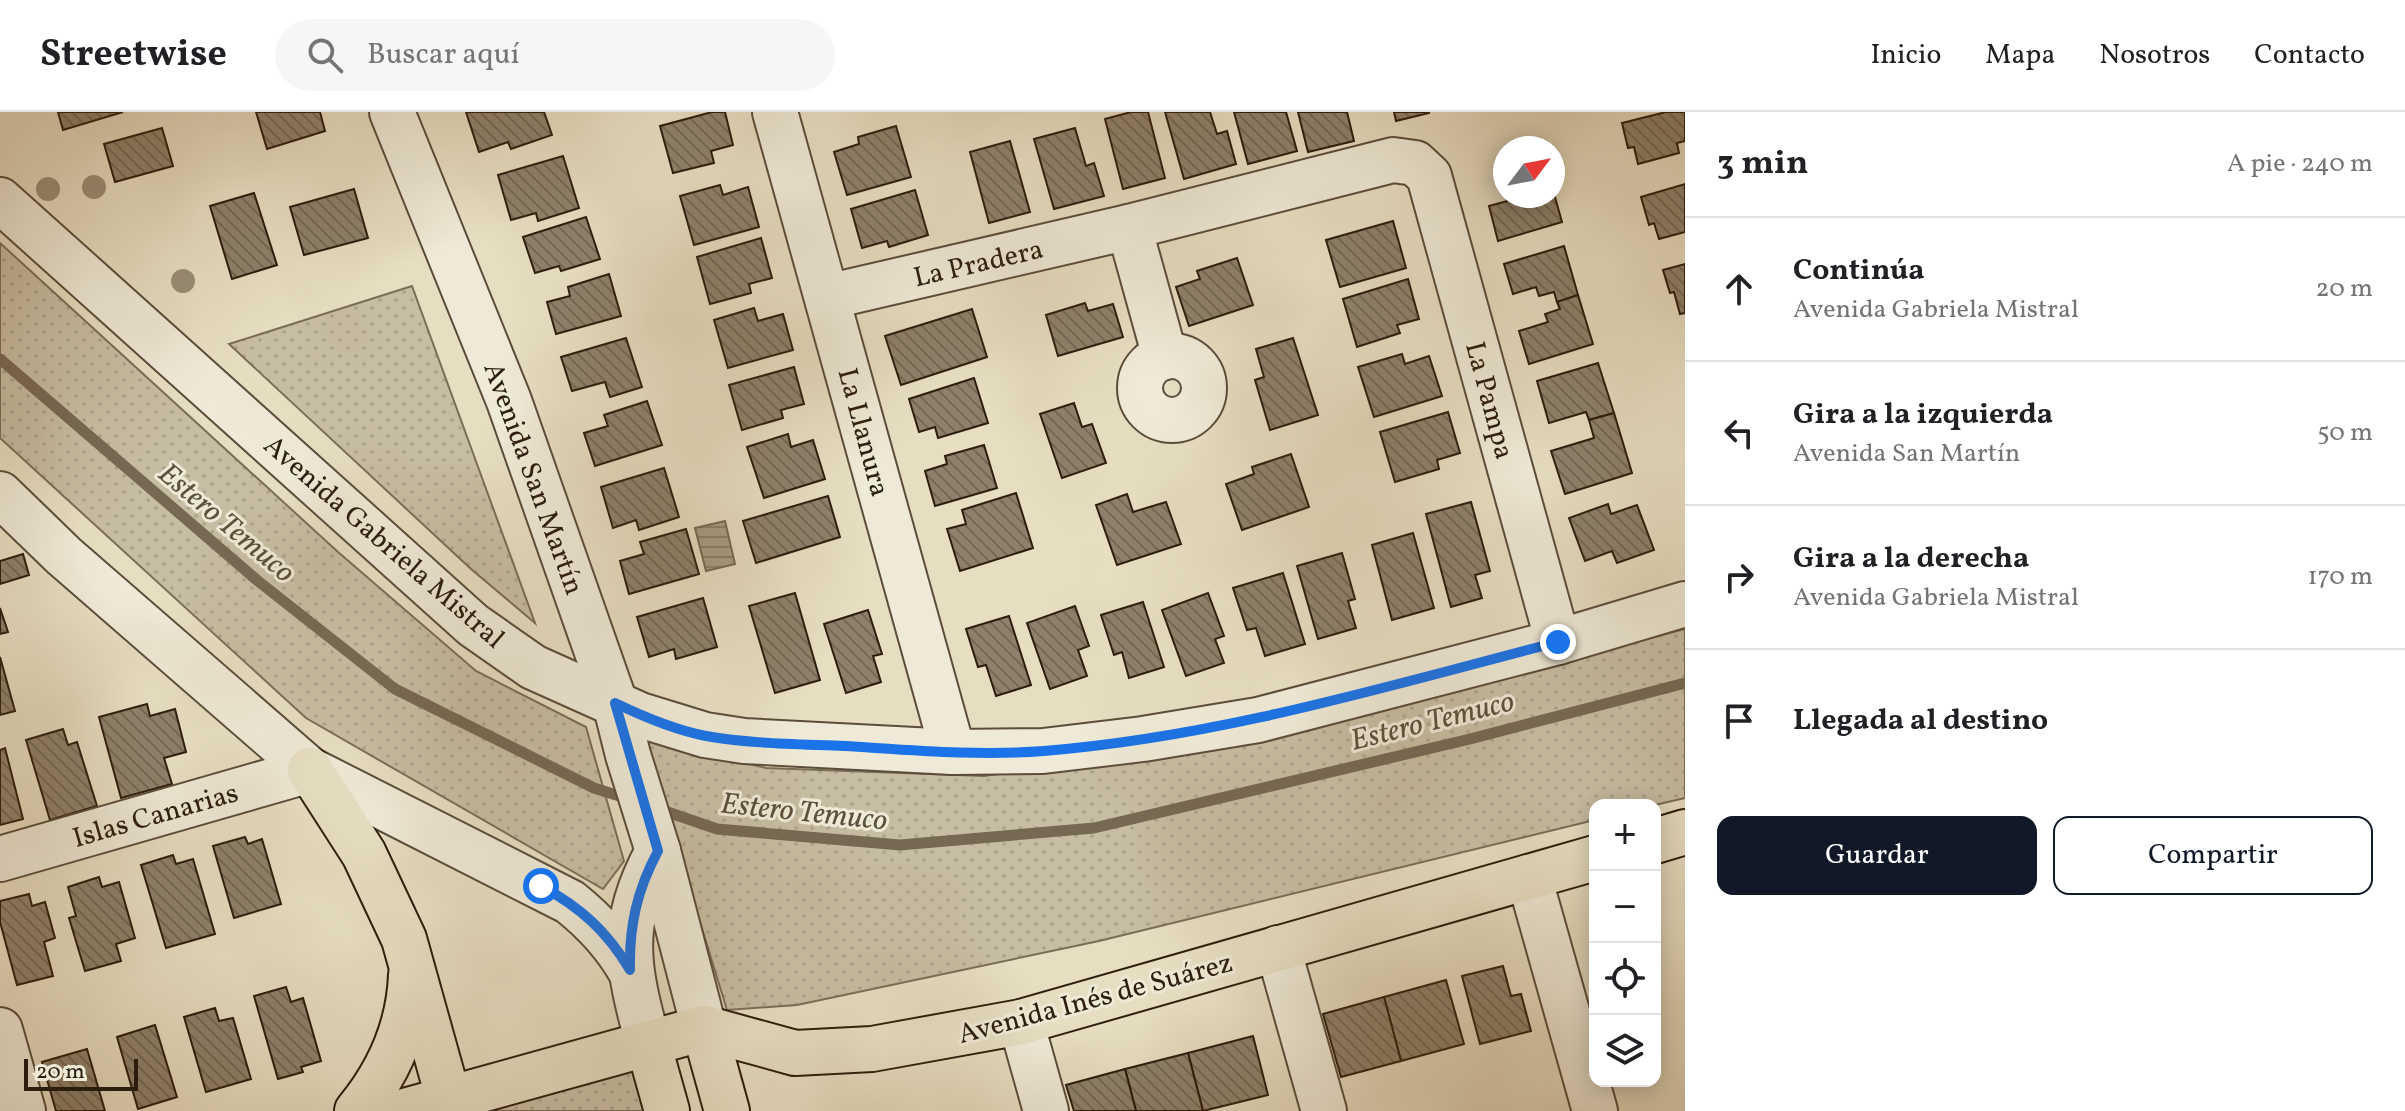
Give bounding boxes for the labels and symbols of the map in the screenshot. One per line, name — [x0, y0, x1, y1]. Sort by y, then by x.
north arrow — [1493, 136, 1565, 208]
street label: La Pradera — [910, 231, 1047, 298]
street label: La Pampa — [1454, 338, 1523, 464]
street label: Avenida San Martín — [472, 357, 593, 601]
street label: La Llanura — [827, 364, 898, 501]
street label: Avenida Gabriela Mistral — [254, 427, 512, 659]
water label: Estero Temuco — [148, 454, 304, 594]
route end — [1540, 624, 1576, 660]
water label: Estero Temuco — [1346, 681, 1519, 763]
street label: Islas Canarias — [68, 774, 243, 859]
water label: Estero Temuco — [718, 783, 890, 843]
route start — [523, 868, 559, 904]
street label: Avenida Inés de Suárez — [954, 944, 1237, 1055]
scale bar — [24, 1055, 138, 1091]

